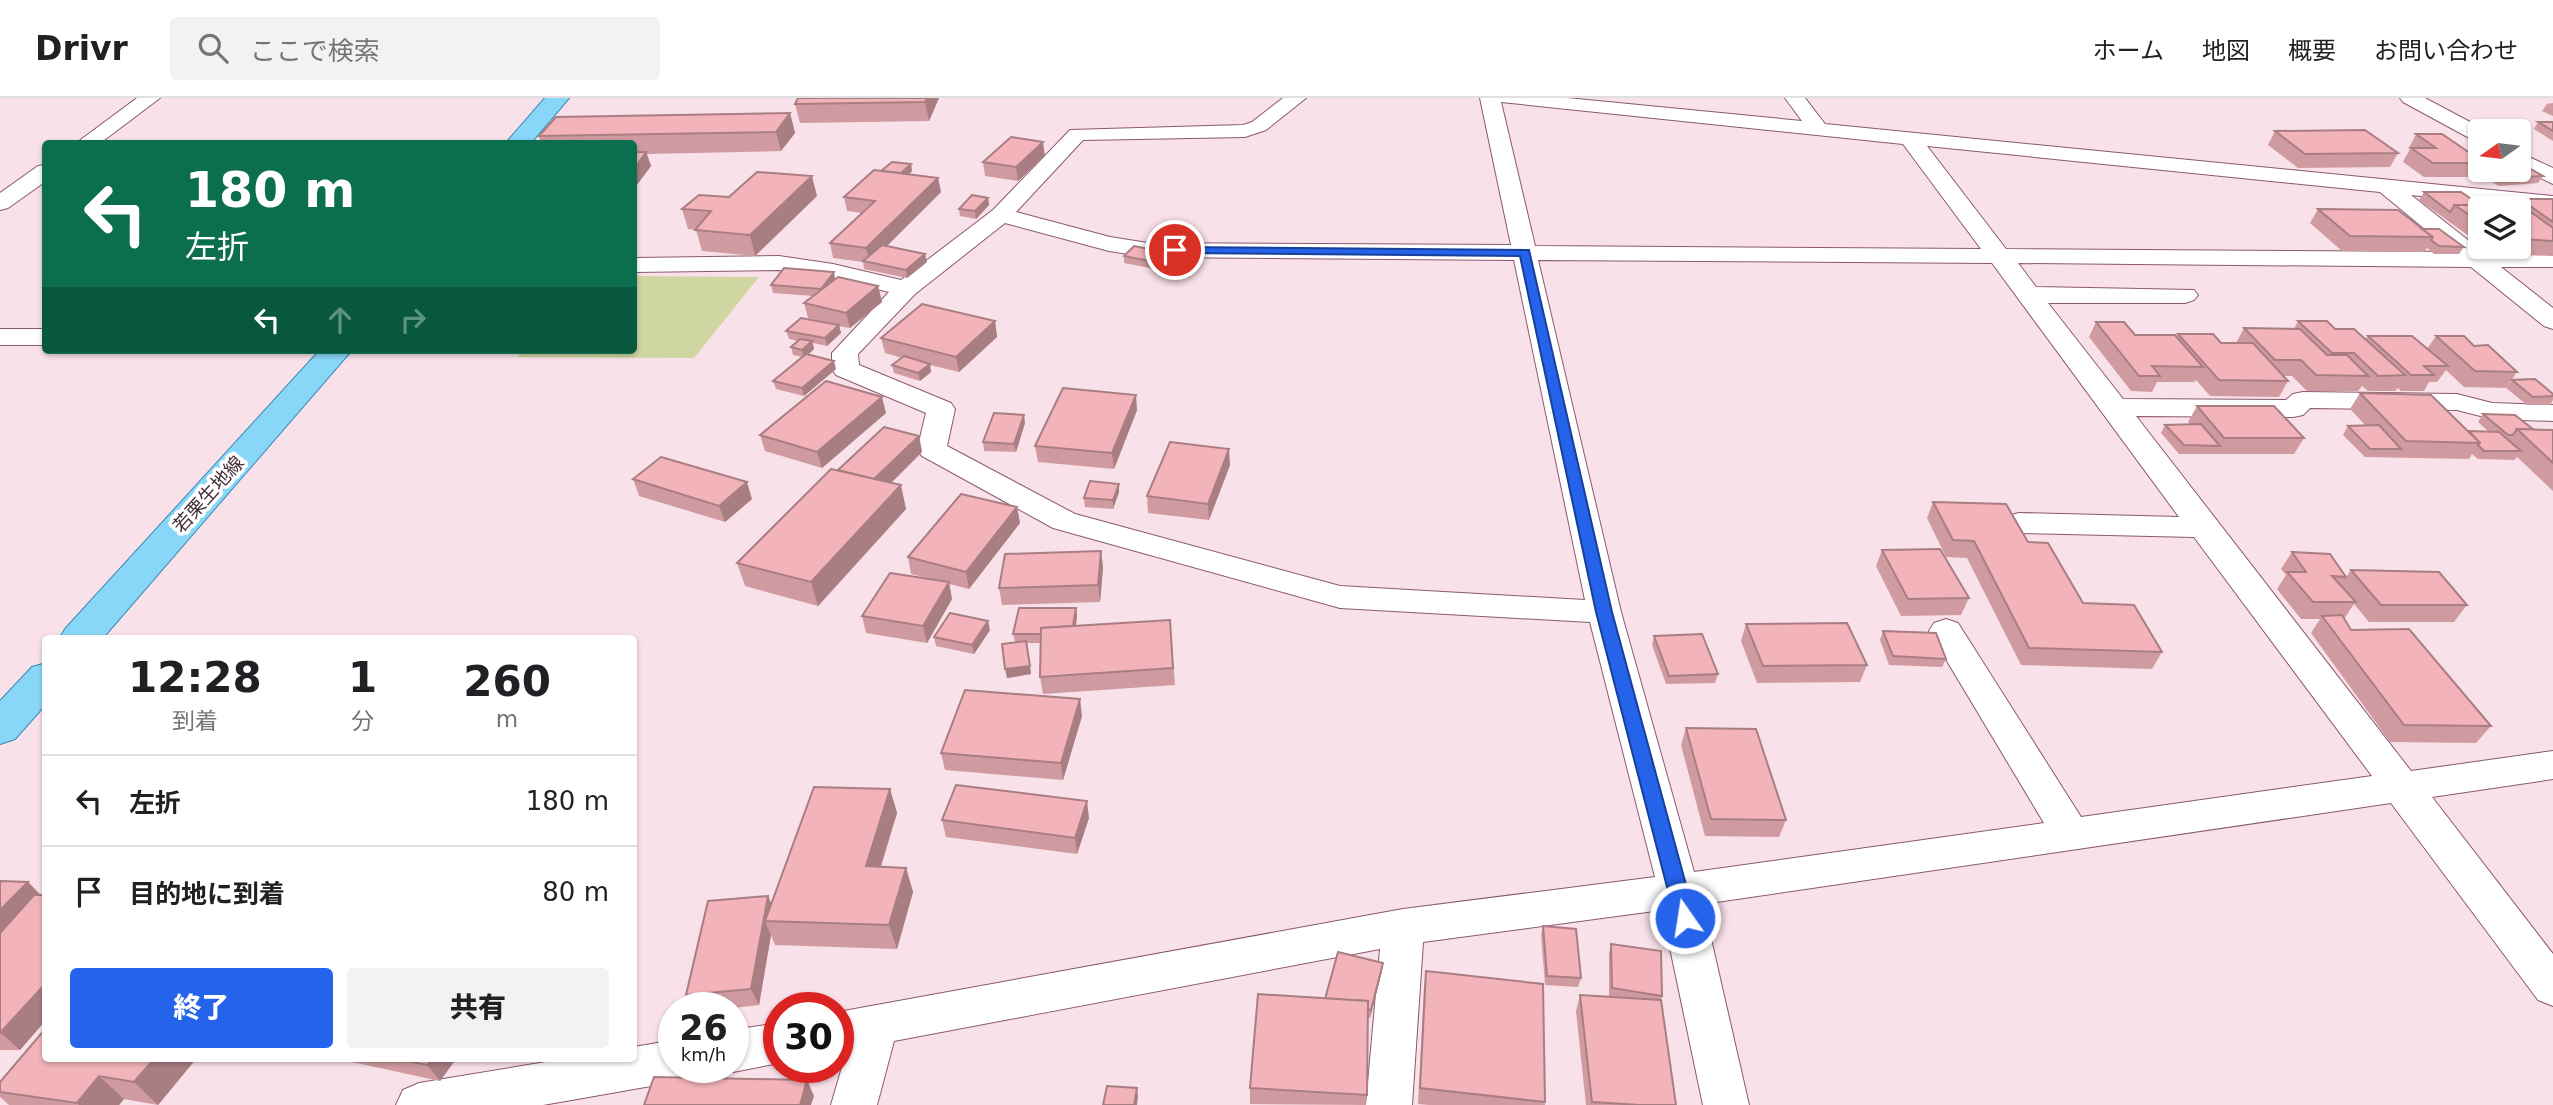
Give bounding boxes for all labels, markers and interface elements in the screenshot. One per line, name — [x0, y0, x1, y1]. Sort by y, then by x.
search box — [170, 17, 660, 80]
text: Drivr — [35, 29, 128, 68]
icon: search — [194, 29, 232, 67]
text: ここで検索 — [250, 36, 380, 66]
text: ホーム — [2093, 37, 2164, 65]
text: 地図 — [2202, 37, 2250, 65]
text: 概要 — [2288, 37, 2336, 65]
text: お問い合わせ — [2374, 37, 2518, 65]
north arrow — [2468, 119, 2530, 182]
map controls — [2468, 119, 2531, 259]
text: 180 m — [185, 162, 355, 219]
icon: left — [70, 168, 161, 259]
button: layers — [2468, 196, 2531, 259]
pin — [1145, 220, 1205, 280]
text: 左折 — [185, 228, 249, 266]
icon: arrive — [1156, 231, 1194, 269]
icon: left — [248, 301, 286, 339]
icon: ahead — [321, 301, 359, 339]
icon: right — [394, 301, 432, 339]
street label: 若栗生地線 — [168, 451, 248, 537]
text: 12:28 — [128, 653, 262, 702]
text: 1 — [348, 653, 377, 702]
text: 260 — [463, 657, 551, 706]
text: m — [496, 706, 518, 732]
text: 到着 — [172, 708, 218, 734]
text: 分 — [351, 708, 374, 734]
icon: left — [70, 782, 108, 820]
text: 180 m — [526, 786, 609, 816]
text: 左折 — [129, 788, 181, 818]
icon: arrive — [70, 873, 108, 911]
text: 80 m — [542, 877, 609, 907]
text: 目的地に到着 — [129, 879, 285, 909]
position arrow — [1648, 881, 1722, 955]
button: 終了 — [70, 968, 333, 1048]
button: 共有 — [347, 968, 609, 1048]
speed limit sign: 30 — [763, 992, 854, 1083]
text: 26 — [679, 1008, 728, 1048]
text: km/h — [681, 1044, 726, 1065]

